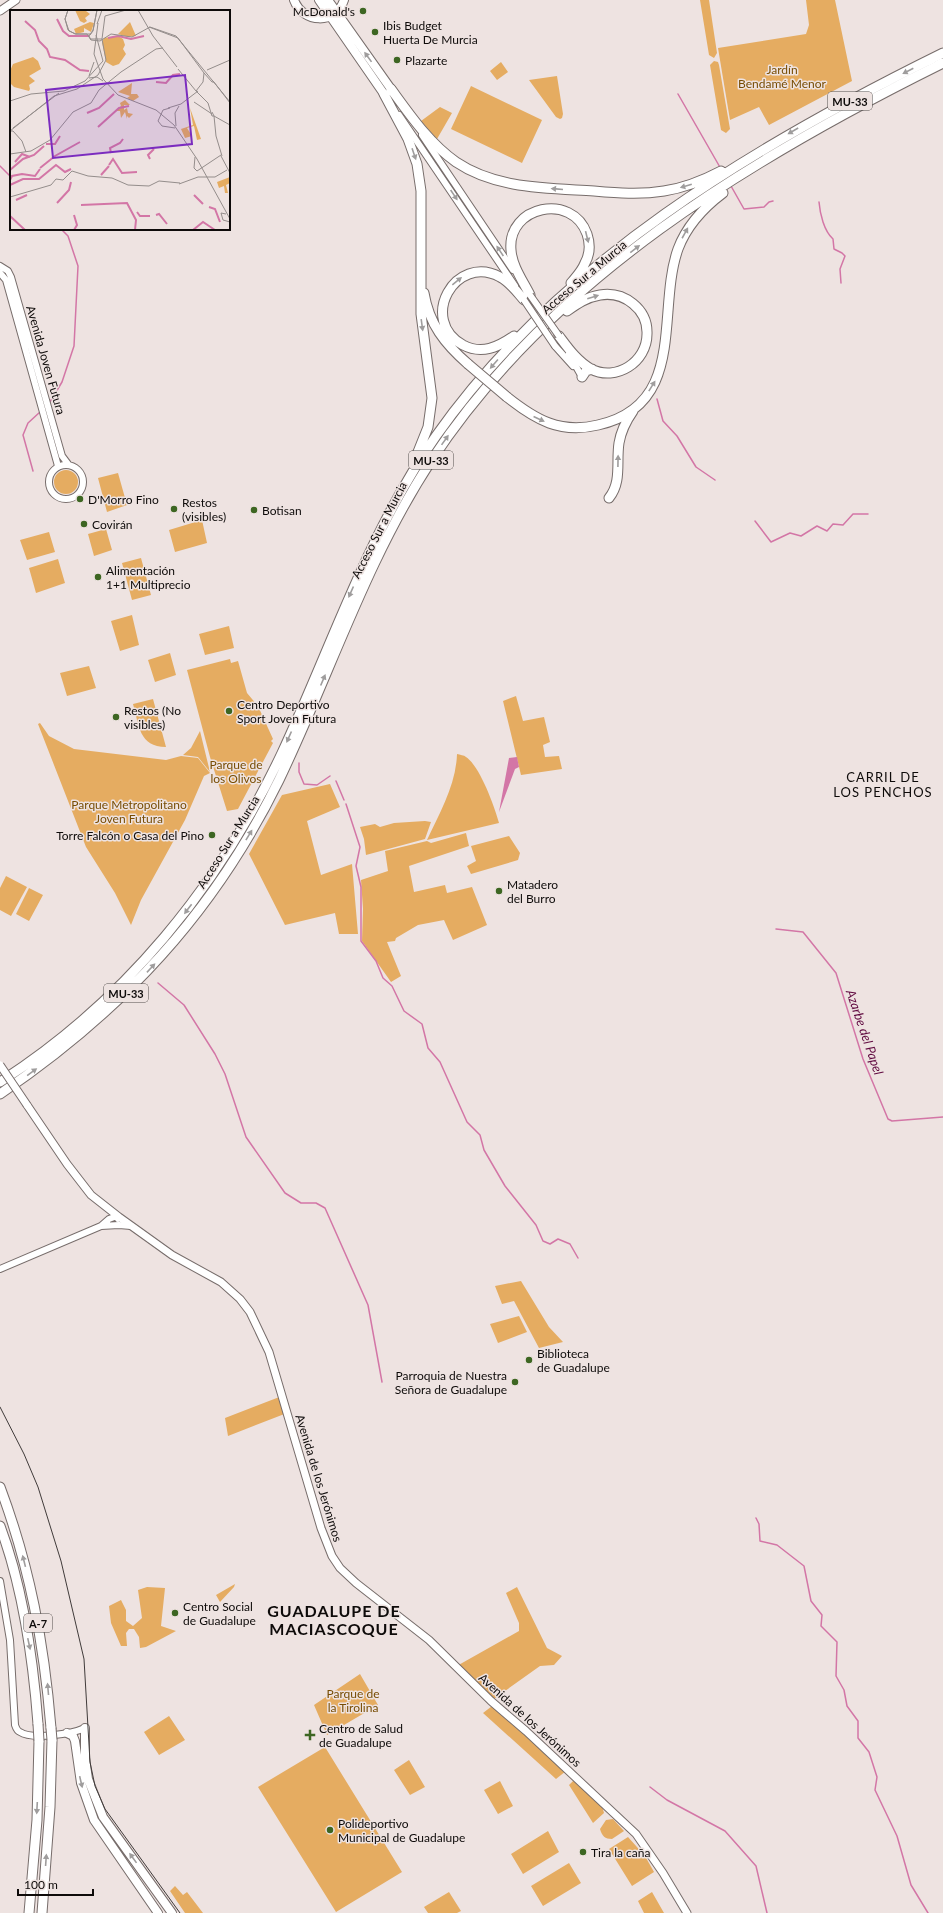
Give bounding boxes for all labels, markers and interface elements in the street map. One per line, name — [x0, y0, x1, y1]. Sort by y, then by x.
place label: McDonald's — [293, 4, 355, 19]
marker: McDonald's — [358, 6, 368, 16]
inset map — [10, 10, 230, 230]
place label: Ibis Budget Huerta De Murcia — [383, 18, 478, 47]
marker: Ibis Budget Huerta De Murcia — [370, 27, 380, 37]
one-way arrow — [364, 52, 372, 63]
place label: Plazarte — [405, 53, 447, 68]
marker: Plazarte — [392, 55, 402, 65]
park label: Jardín Bendamé Menor — [738, 62, 827, 91]
one-way arrow — [902, 68, 914, 74]
road number: MU-33 — [828, 92, 872, 110]
one-way arrow — [787, 128, 799, 135]
one-way arrow — [411, 148, 417, 160]
one-way arrow — [680, 183, 692, 189]
one-way arrow — [551, 185, 563, 192]
one-way arrow — [450, 190, 458, 200]
one-way arrow — [682, 227, 689, 239]
one-way arrow — [584, 231, 590, 243]
street label: Acceso Sur a Murcia — [538, 237, 630, 317]
one-way arrow — [629, 245, 640, 254]
one-way arrow — [496, 246, 504, 256]
one-way arrow — [452, 277, 463, 286]
one-way arrow — [587, 294, 599, 300]
street label: Avenida Joven Futura — [23, 304, 69, 416]
one-way arrow — [419, 319, 425, 331]
one-way arrow — [489, 358, 498, 369]
one-way arrow — [649, 380, 656, 392]
one-way arrow — [533, 416, 544, 422]
one-way arrow — [441, 435, 449, 446]
road number: MU-33 — [409, 451, 453, 469]
one-way arrow — [615, 454, 621, 467]
street label: Acceso Sur a Murcia — [348, 479, 410, 581]
place label: D'Morro Fino — [88, 492, 159, 507]
marker: D'Morro Fino — [75, 494, 85, 504]
place label: Restos (visibles) — [182, 495, 226, 524]
place label: Botisan — [262, 503, 302, 518]
marker: Restos (visibles) — [169, 504, 179, 514]
marker: Botisan — [249, 505, 259, 515]
place label: Covirán — [92, 517, 133, 532]
marker: Covirán — [79, 519, 89, 529]
place label: Alimentación 1+1 Multiprecio — [106, 563, 191, 592]
marker: Alimentación 1+1 Multiprecio — [93, 572, 103, 582]
one-way arrow — [348, 586, 354, 597]
one-way arrow — [320, 675, 326, 686]
place label: Centro Deportivo Sport Joven Futura — [237, 697, 336, 726]
place label: Restos (No visibles) — [124, 703, 181, 732]
marker: Centro Deportivo Sport Joven Futura — [224, 706, 234, 716]
marker: Restos (No visibles) — [111, 712, 121, 722]
one-way arrow — [286, 731, 292, 742]
park label: Parque de los Olivos — [210, 757, 263, 786]
district label: CARRIL DE LOS PENCHOS — [833, 769, 933, 800]
street label: Acceso Sur a Murcia — [193, 793, 263, 891]
park label: Parque Metropolitano Joven Futura — [71, 797, 187, 826]
place label: Torre Falcón o Casa del Pino — [56, 828, 204, 843]
one-way arrow — [245, 829, 252, 841]
marker: Torre Falcón o Casa del Pino — [207, 830, 217, 840]
place label: Matadero del Burro — [507, 877, 558, 906]
marker: Matadero del Burro — [494, 886, 504, 896]
one-way arrow — [184, 904, 193, 915]
one-way arrow — [146, 962, 155, 973]
road number: MU-33 — [104, 984, 148, 1002]
water label: Azarbe del Papel — [843, 986, 887, 1077]
one-way arrow — [27, 1068, 37, 1076]
place label: Biblioteca de Guadalupe — [537, 1346, 610, 1375]
marker: Biblioteca de Guadalupe — [524, 1355, 534, 1365]
place label: Parroquia de Nuestra Señora de Guadalupe — [395, 1368, 507, 1397]
marker: Parroquia de Nuestra Señora de Guadalupe — [510, 1377, 520, 1387]
street label: Avenida de los Jerónimos — [292, 1412, 346, 1544]
one-way arrow — [21, 1555, 27, 1567]
place label: Centro Social de Guadalupe — [183, 1599, 256, 1628]
district label: GUADALUPE DE MACIASCOQUE — [267, 1601, 401, 1638]
marker: Centro Social de Guadalupe — [170, 1608, 180, 1618]
road number: A-7 — [24, 1614, 52, 1632]
one-way arrow — [27, 1638, 33, 1650]
street label: Avenida de los Jerónimos — [476, 1670, 584, 1770]
one-way arrow — [44, 1683, 51, 1695]
park label: Parque de la Tirolina — [327, 1686, 380, 1715]
place label: Centro de Salud de Guadalupe — [319, 1721, 403, 1750]
marker: Centro de Salud de Guadalupe — [304, 1729, 316, 1741]
one-way arrow — [78, 1776, 84, 1788]
one-way arrow — [34, 1802, 41, 1814]
place label: Polideportivo Municipal de Guadalupe — [338, 1816, 465, 1845]
marker: Polideportivo Municipal de Guadalupe — [325, 1825, 335, 1835]
place label: Tira la caña — [591, 1845, 650, 1860]
marker: Tira la caña — [578, 1847, 588, 1857]
one-way arrow — [129, 1853, 137, 1864]
one-way arrow — [43, 1854, 50, 1866]
scale bar — [18, 1871, 93, 1897]
text: 100 m — [24, 1877, 58, 1892]

